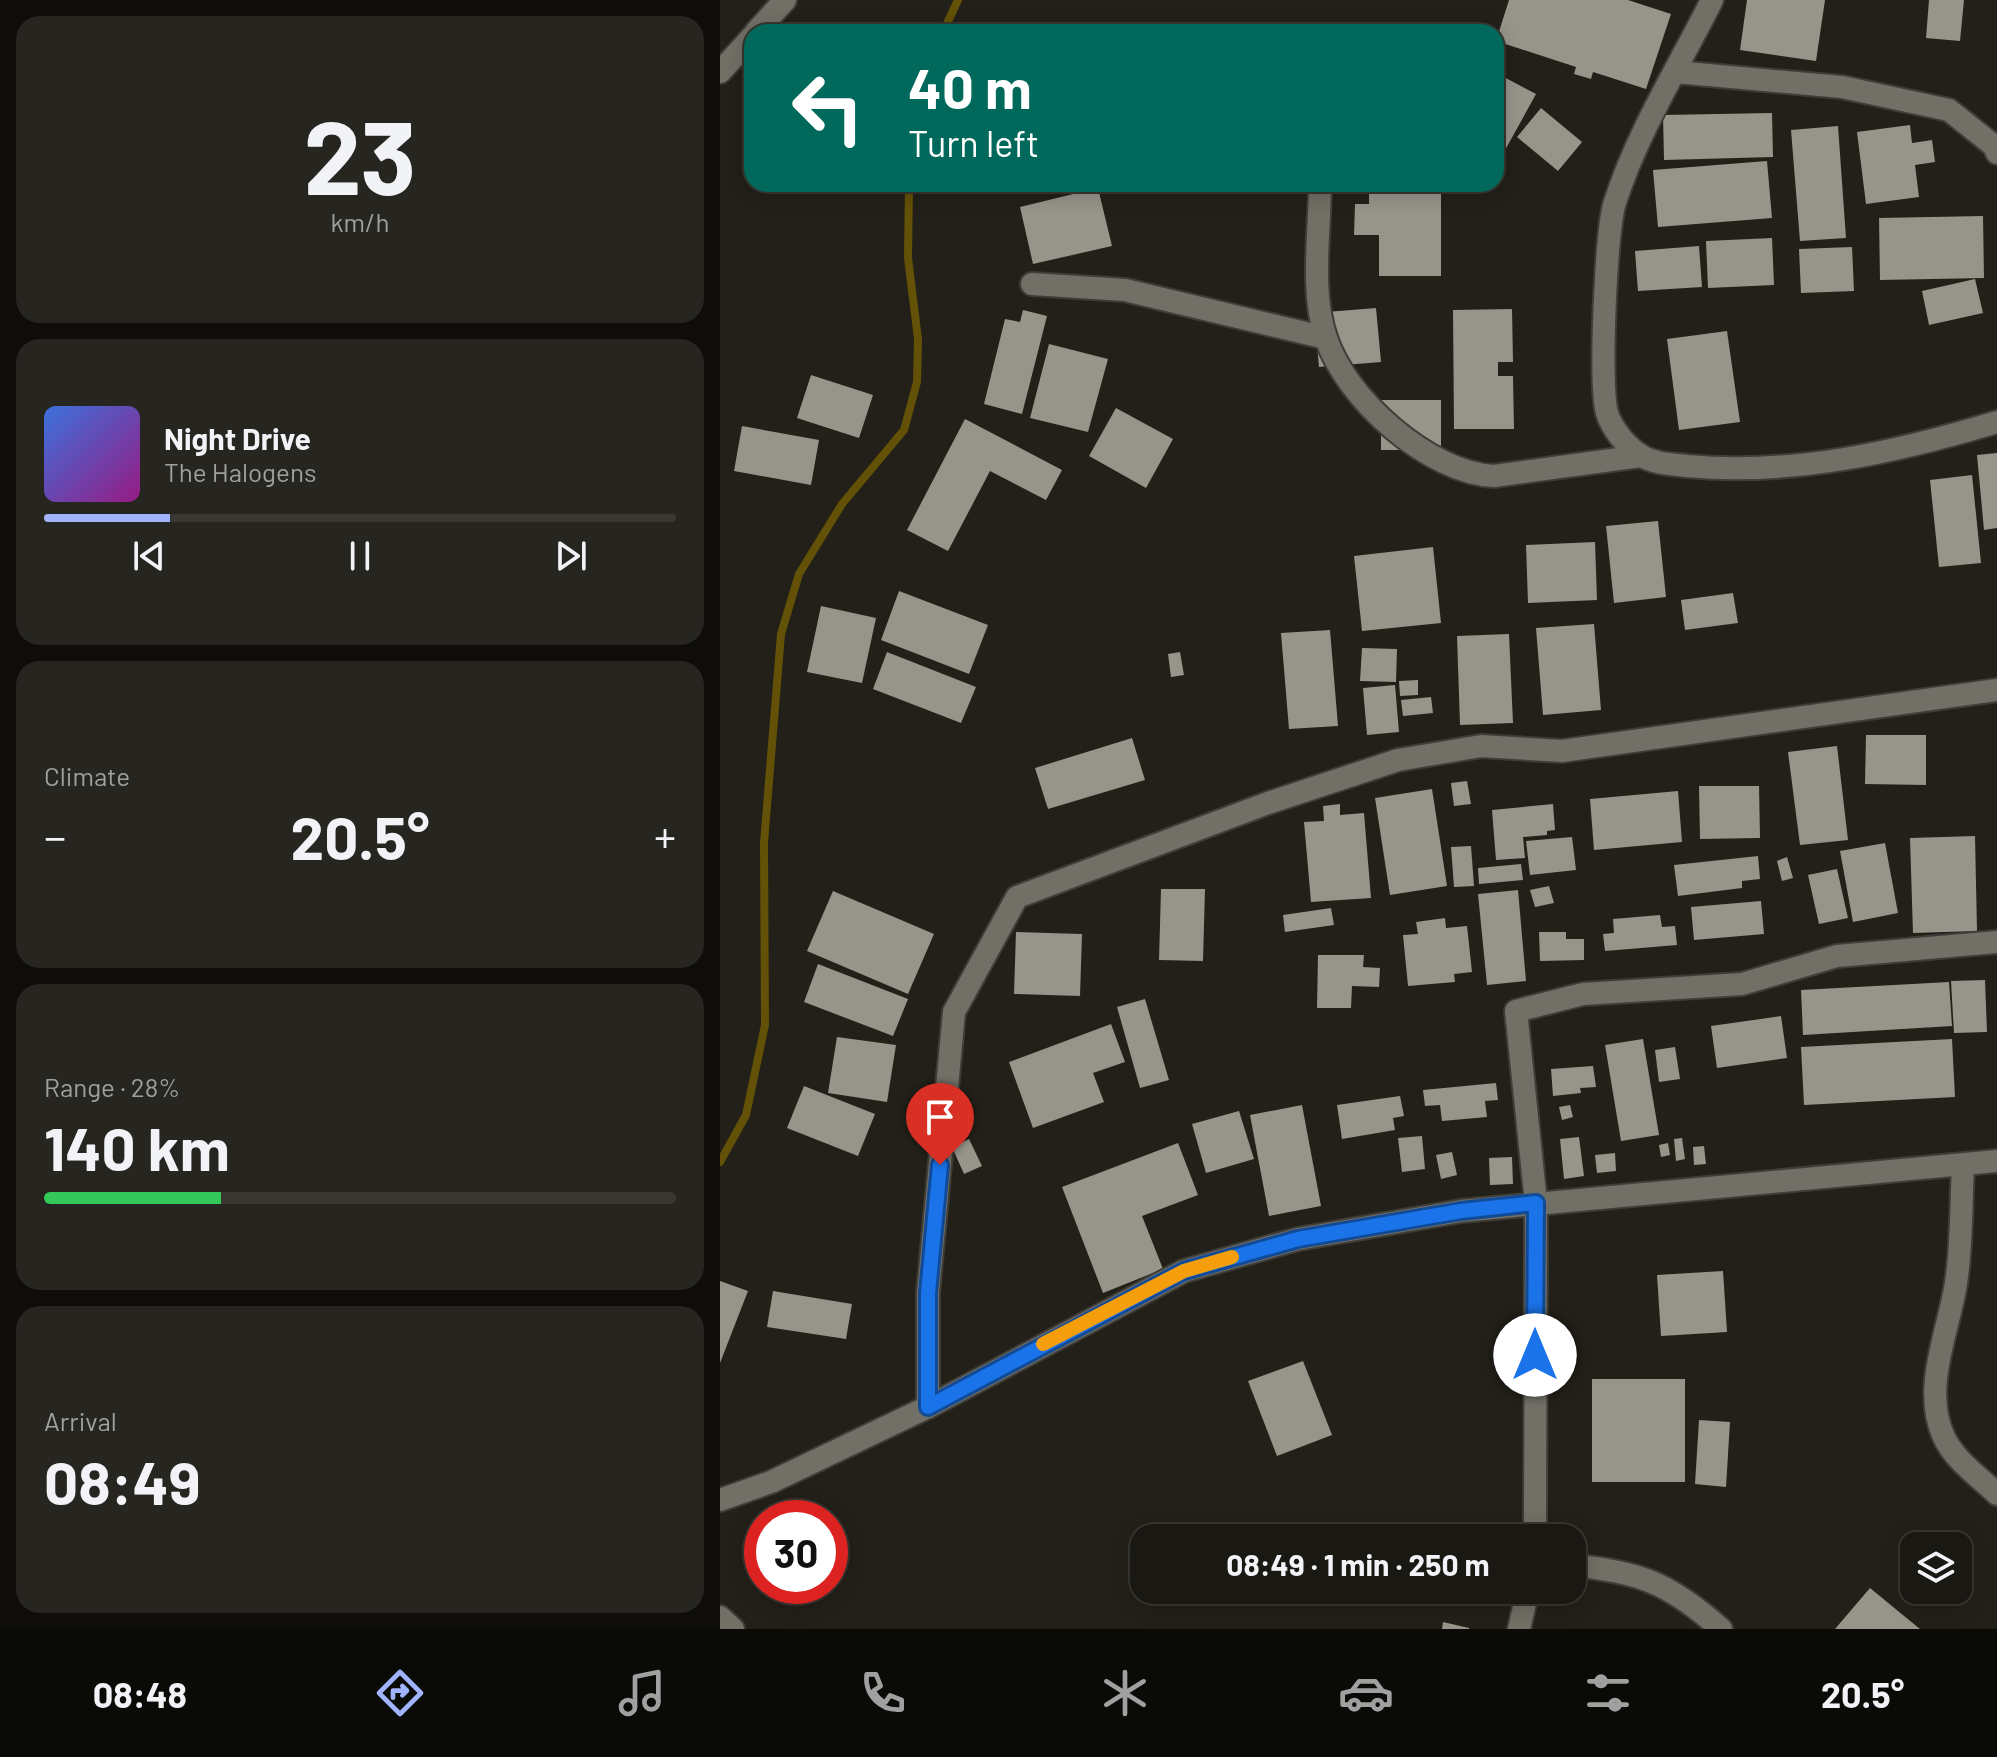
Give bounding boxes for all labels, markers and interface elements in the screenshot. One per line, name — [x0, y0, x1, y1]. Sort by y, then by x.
text: 40 m — [908, 53, 1032, 120]
icon: left — [776, 56, 880, 160]
text: 23 — [304, 91, 416, 216]
text: Turn left — [908, 121, 1039, 164]
text: km/h — [331, 206, 389, 237]
text: Night Drive — [164, 420, 311, 456]
text: The Halogens — [164, 456, 316, 487]
icon: previous — [127, 534, 171, 578]
icon: pause — [338, 534, 382, 578]
icon: next — [549, 534, 593, 578]
text: Climate — [44, 760, 130, 791]
text: 20.5° — [291, 800, 429, 872]
text: − — [44, 809, 66, 862]
text: + — [654, 809, 676, 862]
text: Range · 28% — [44, 1071, 180, 1102]
pin — [906, 1083, 974, 1165]
icon: arrive — [918, 1095, 962, 1139]
text: 140 km — [44, 1111, 230, 1183]
position arrow — [1493, 1313, 1577, 1397]
text: Arrival — [44, 1405, 117, 1436]
text: 08:49 — [44, 1445, 201, 1517]
speed limit sign: 30 — [744, 1500, 848, 1604]
map controls — [1900, 1532, 1972, 1604]
button: layers — [1900, 1532, 1972, 1604]
text: 08:49 · 1 min · 250 m — [1226, 1546, 1490, 1582]
icon: directions — [372, 1665, 428, 1721]
icon: music — [614, 1665, 670, 1721]
icon: phone — [855, 1665, 911, 1721]
icon: climate — [1097, 1665, 1153, 1721]
icon: car — [1338, 1665, 1394, 1721]
icon: filters — [1580, 1665, 1636, 1721]
text: 08:48 — [93, 1672, 187, 1715]
text: 20.5° — [1821, 1672, 1904, 1715]

